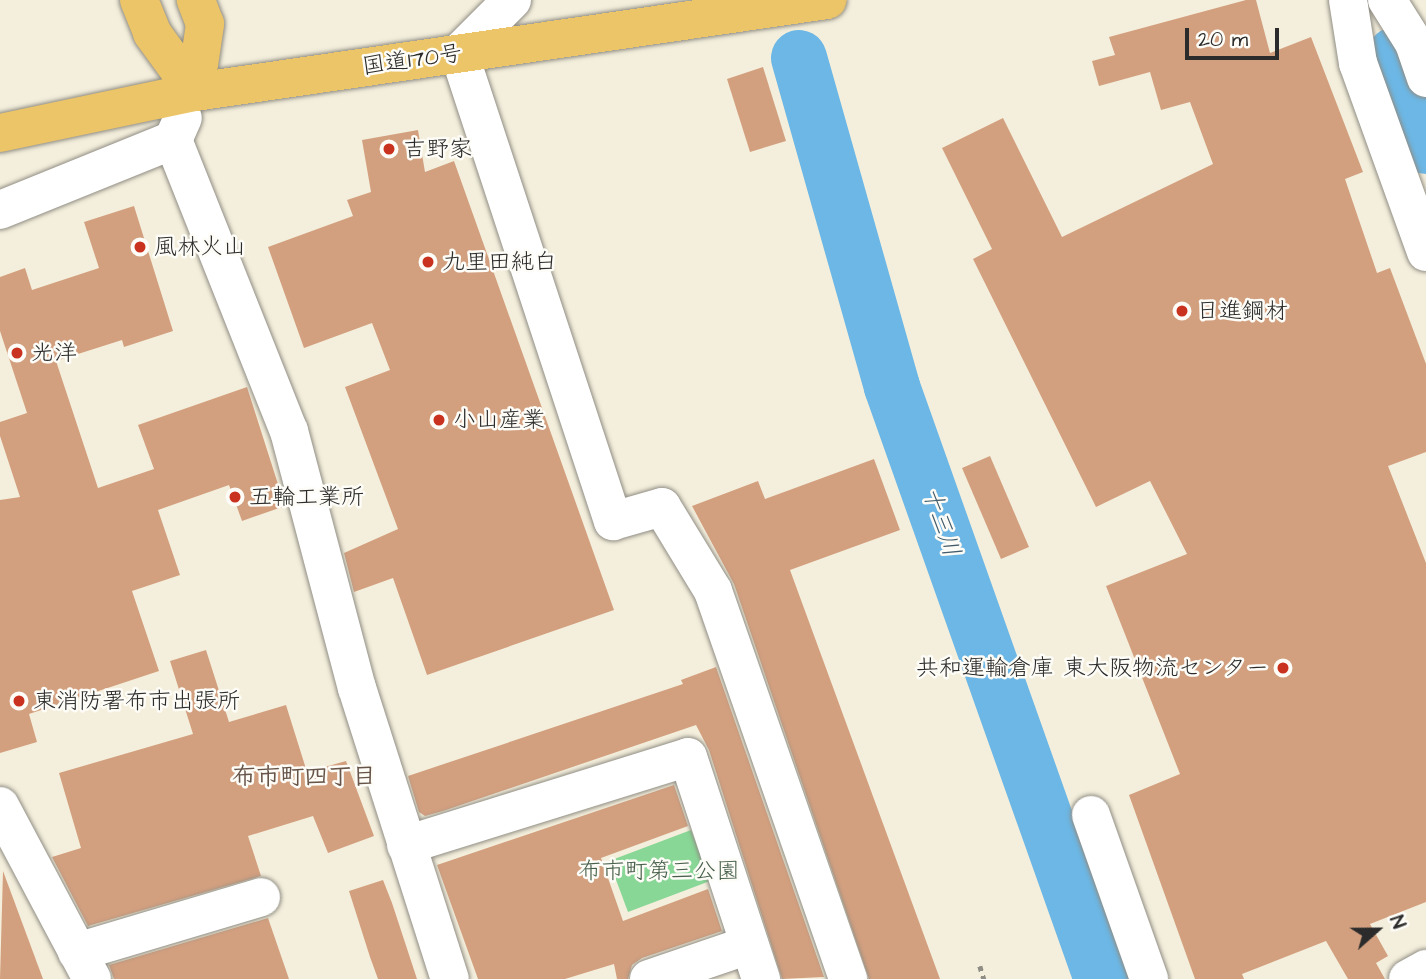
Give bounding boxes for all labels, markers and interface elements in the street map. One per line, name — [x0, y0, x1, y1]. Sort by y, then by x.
scale bar — [1188, 14, 1282, 58]
text: 20 m — [1198, 25, 1248, 54]
street label: 国道170号 — [360, 39, 464, 81]
place label: 吉野家 — [403, 135, 472, 163]
marker: 吉野家 — [381, 141, 397, 157]
place label: 風林火山 — [154, 233, 246, 261]
marker: 風林火山 — [132, 239, 148, 255]
place label: 九里田純白 — [442, 248, 557, 276]
marker: 九里田純白 — [420, 254, 436, 270]
place label: 日進鋼材 — [1196, 297, 1288, 325]
marker: 日進鋼材 — [1174, 303, 1190, 319]
place label: 光洋 — [31, 339, 77, 367]
marker: 光洋 — [9, 345, 25, 361]
place label: 小山産業 — [453, 406, 545, 434]
marker: 小山産業 — [431, 412, 447, 428]
place label: 五輪工業所 — [249, 483, 364, 511]
water label: 十三川 — [915, 483, 965, 561]
marker: 五輪工業所 — [227, 489, 243, 505]
place label: 共和運輸倉庫 東大阪物流センター — [915, 654, 1269, 682]
marker: 共和運輸倉庫 東大阪物流センター — [1275, 660, 1291, 676]
place label: 東消防署布市出張所 — [33, 687, 240, 715]
marker: 東消防署布市出張所 — [11, 693, 27, 709]
district label: 布市町四丁目 — [232, 764, 376, 792]
park label: 布市町第三公園 — [579, 857, 739, 885]
north arrow — [1342, 895, 1412, 965]
text: N — [1382, 912, 1412, 933]

